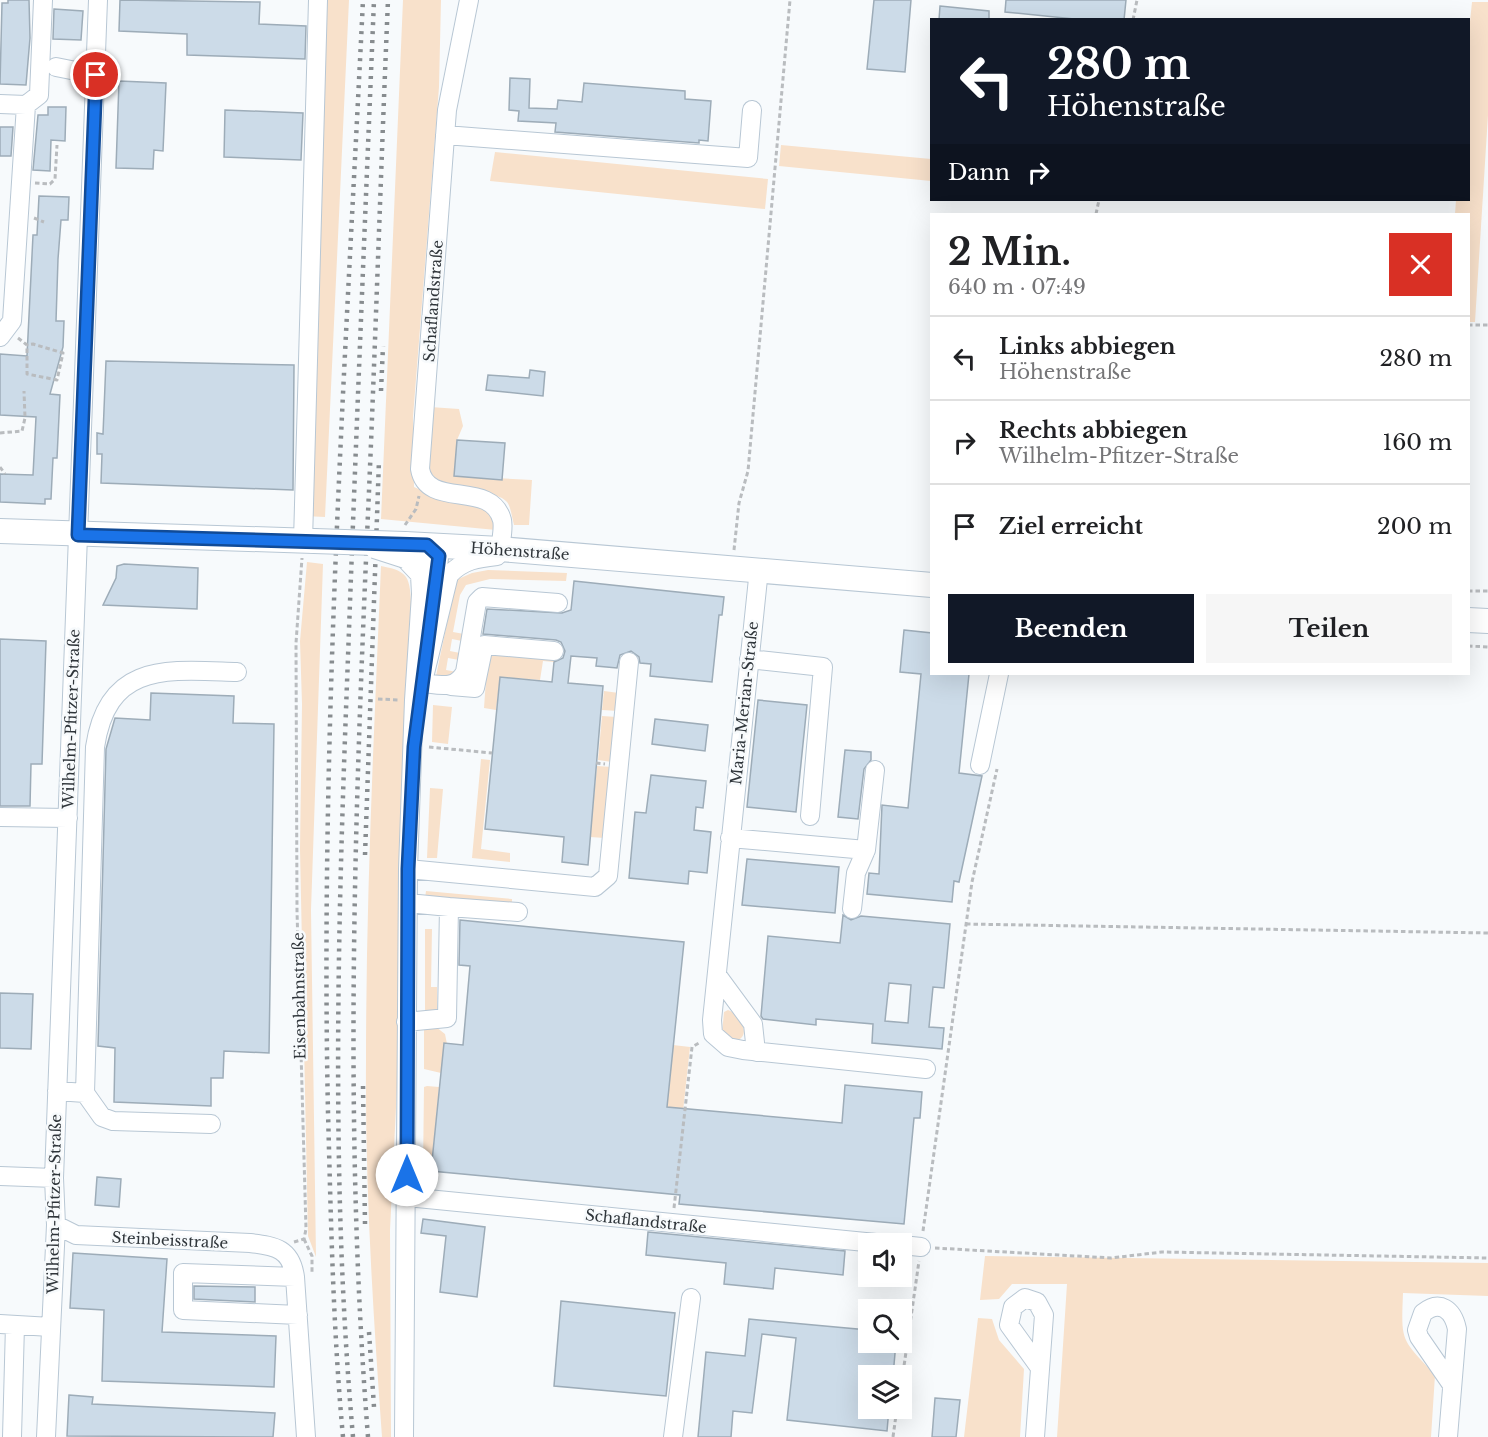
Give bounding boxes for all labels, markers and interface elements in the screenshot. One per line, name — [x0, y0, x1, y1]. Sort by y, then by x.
text: 280 m — [1047, 38, 1190, 90]
icon: left — [948, 42, 1026, 120]
pin — [70, 49, 121, 100]
icon: arrive — [79, 58, 112, 91]
text: Höhenstraße — [1047, 90, 1226, 123]
icon: right — [1022, 156, 1055, 189]
text: Dann — [948, 159, 1010, 186]
text: 2 Min. — [948, 230, 1071, 275]
button: close — [1389, 233, 1452, 296]
street label: Schaflandstraße — [419, 239, 447, 363]
text: 640 m · 07:49 — [948, 275, 1086, 299]
text: Links abbiegen — [999, 333, 1176, 360]
icon: left — [948, 342, 981, 375]
text: 280 m — [1379, 345, 1452, 372]
text: Höhenstraße — [999, 360, 1131, 384]
text: Rechts abbiegen — [999, 417, 1188, 444]
icon: right — [948, 426, 981, 459]
text: 160 m — [1382, 429, 1452, 456]
text: Wilhelm-Pfitzer-Straße — [999, 444, 1239, 468]
icon: arrive — [948, 510, 981, 543]
text: Ziel erreicht — [999, 513, 1143, 540]
text: 200 m — [1377, 513, 1452, 540]
street label: Höhenstraße — [470, 538, 570, 564]
button: Beenden — [948, 594, 1194, 663]
button: Teilen — [1206, 594, 1452, 663]
street label: Maria-Merian-Straße — [726, 620, 762, 786]
street label: Wilhelm-Pfitzer-Straße — [58, 629, 84, 810]
street label: Eisenbahnstraße — [288, 932, 310, 1060]
street label: Wilhelm-Pfitzer-Straße — [43, 1114, 65, 1295]
position arrow — [375, 1143, 439, 1207]
street label: Schaflandstraße — [584, 1205, 708, 1237]
street label: Steinbeisstraße — [111, 1227, 229, 1253]
map controls — [858, 1233, 912, 1419]
button: sound — [858, 1233, 912, 1287]
button: search — [858, 1299, 912, 1353]
button: layers — [858, 1365, 912, 1419]

